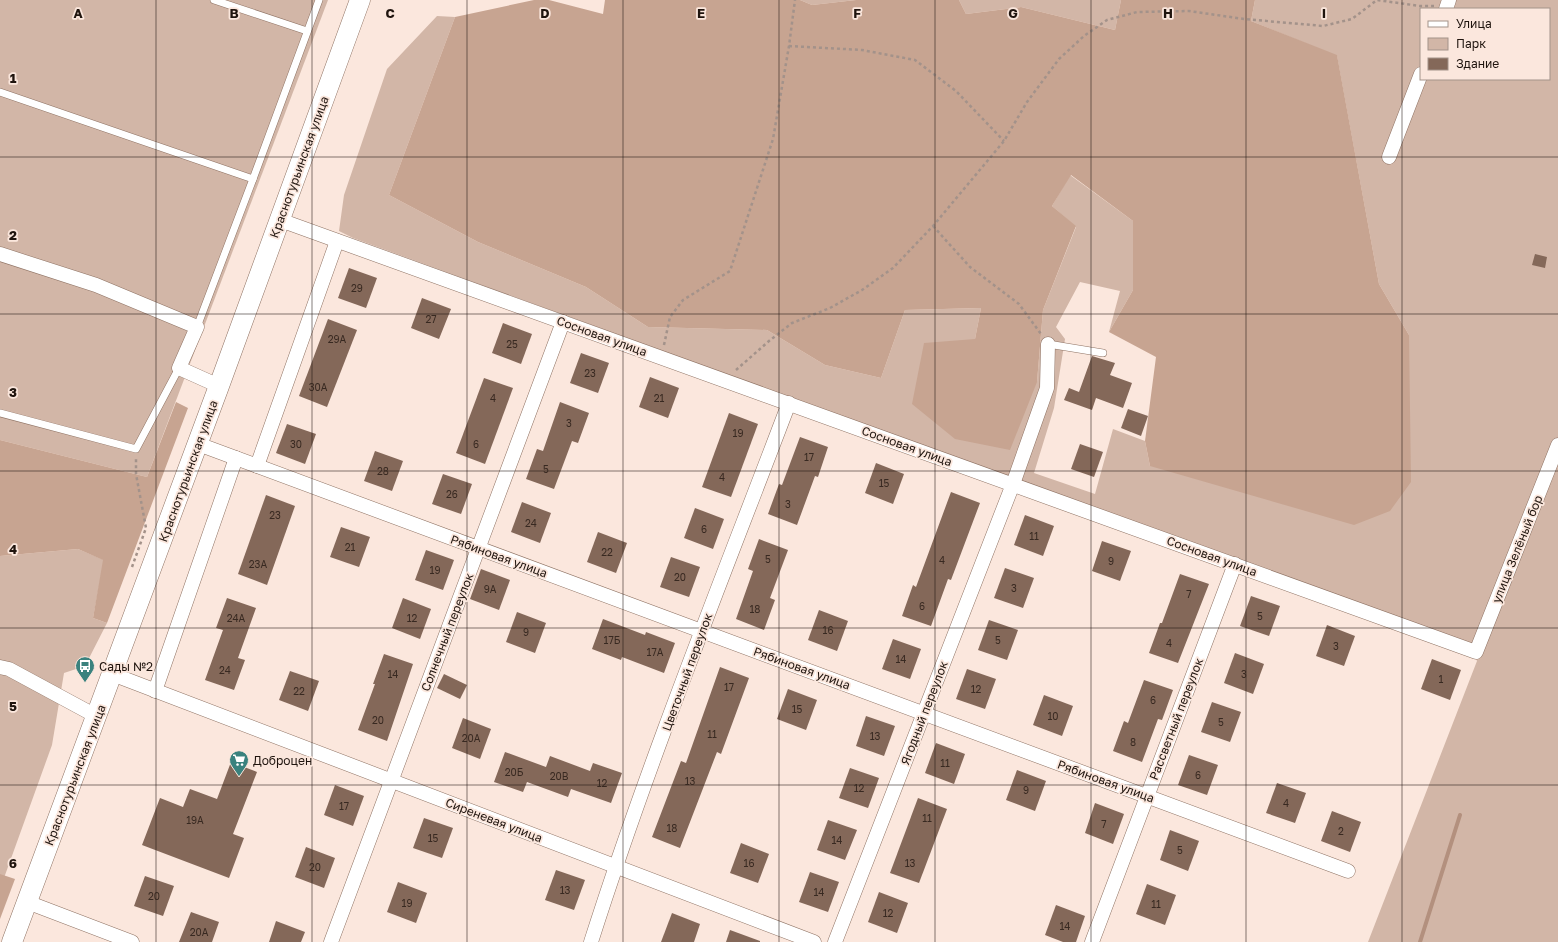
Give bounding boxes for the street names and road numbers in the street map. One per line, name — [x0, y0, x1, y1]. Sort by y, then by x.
street label: Краснотурьинская улица — [266, 94, 332, 240]
street label: Сосновая улица — [555, 313, 649, 359]
street label: Краснотурьинская улица — [155, 398, 221, 544]
street label: Сосновая улица — [860, 423, 954, 469]
street label: улица Зелёный бор — [1489, 493, 1545, 605]
street label: Рябиновая улица — [448, 531, 550, 581]
street label: Сосновая улица — [1165, 533, 1259, 579]
street label: Солнечный переулок — [418, 571, 477, 693]
street label: Цветочный переулок — [659, 611, 715, 733]
street label: Рябиновая улица — [751, 643, 853, 693]
street label: Рассветный переулок — [1146, 656, 1206, 782]
street label: Ягодный переулок — [897, 659, 951, 767]
street label: Краснотурьинская улица — [41, 702, 109, 848]
street label: Рябиновая улица — [1055, 756, 1157, 806]
street label: Сиреневая улица — [443, 795, 545, 845]

